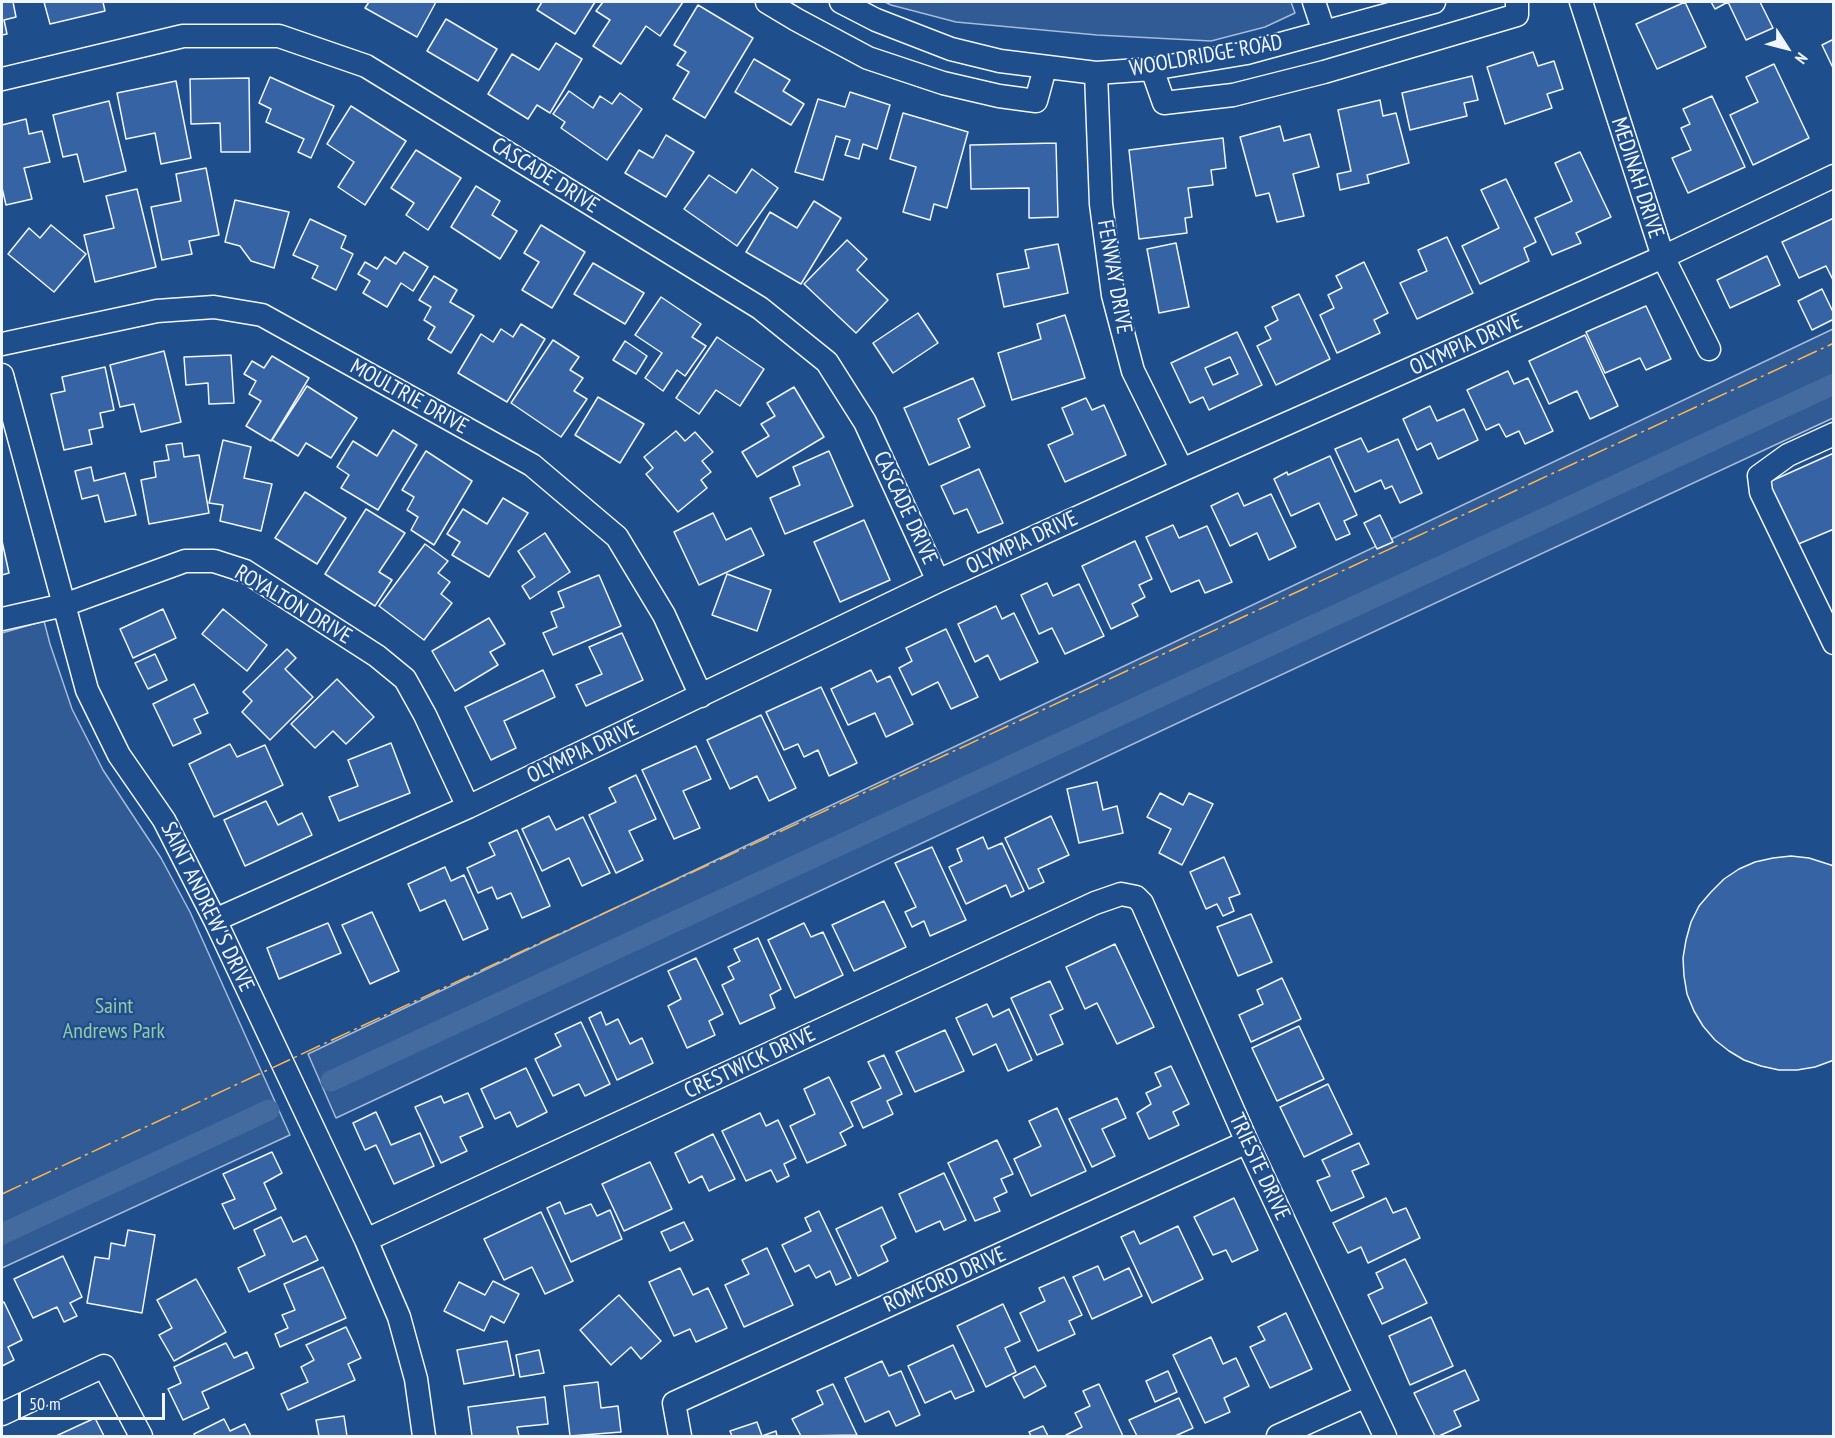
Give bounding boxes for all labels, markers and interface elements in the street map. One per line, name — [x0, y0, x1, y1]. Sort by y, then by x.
north arrow — [1757, 18, 1817, 78]
street label: WOOLDRIDGE ROAD — [1127, 30, 1285, 82]
text: N — [1791, 49, 1812, 68]
street label: MEDINAH DRIVE — [1605, 114, 1669, 242]
street label: CASCADE DRIVE — [486, 133, 604, 219]
street label: FENWAY DRIVE — [1091, 218, 1137, 336]
street label: OLYMPIA DRIVE — [1406, 308, 1526, 382]
street label: MOULTRIE DRIVE — [345, 354, 473, 440]
street label: CASCADE DRIVE — [867, 447, 943, 569]
street label: OLYMPIA DRIVE — [962, 506, 1082, 580]
street label: ROYALTON DRIVE — [230, 560, 356, 650]
street label: OLYMPIA DRIVE — [523, 715, 643, 789]
street label: SAINT ANDREW'S DRIVE — [154, 818, 260, 996]
park label: Saint Andrews Park — [63, 994, 165, 1046]
street label: CRESTWICK DRIVE — [680, 1021, 820, 1105]
street label: TRIESTE DRIVE — [1223, 1109, 1295, 1225]
street label: ROMFORD DRIVE — [880, 1241, 1010, 1319]
scale bar — [21, 1381, 168, 1419]
text: 50 m — [29, 1392, 61, 1415]

